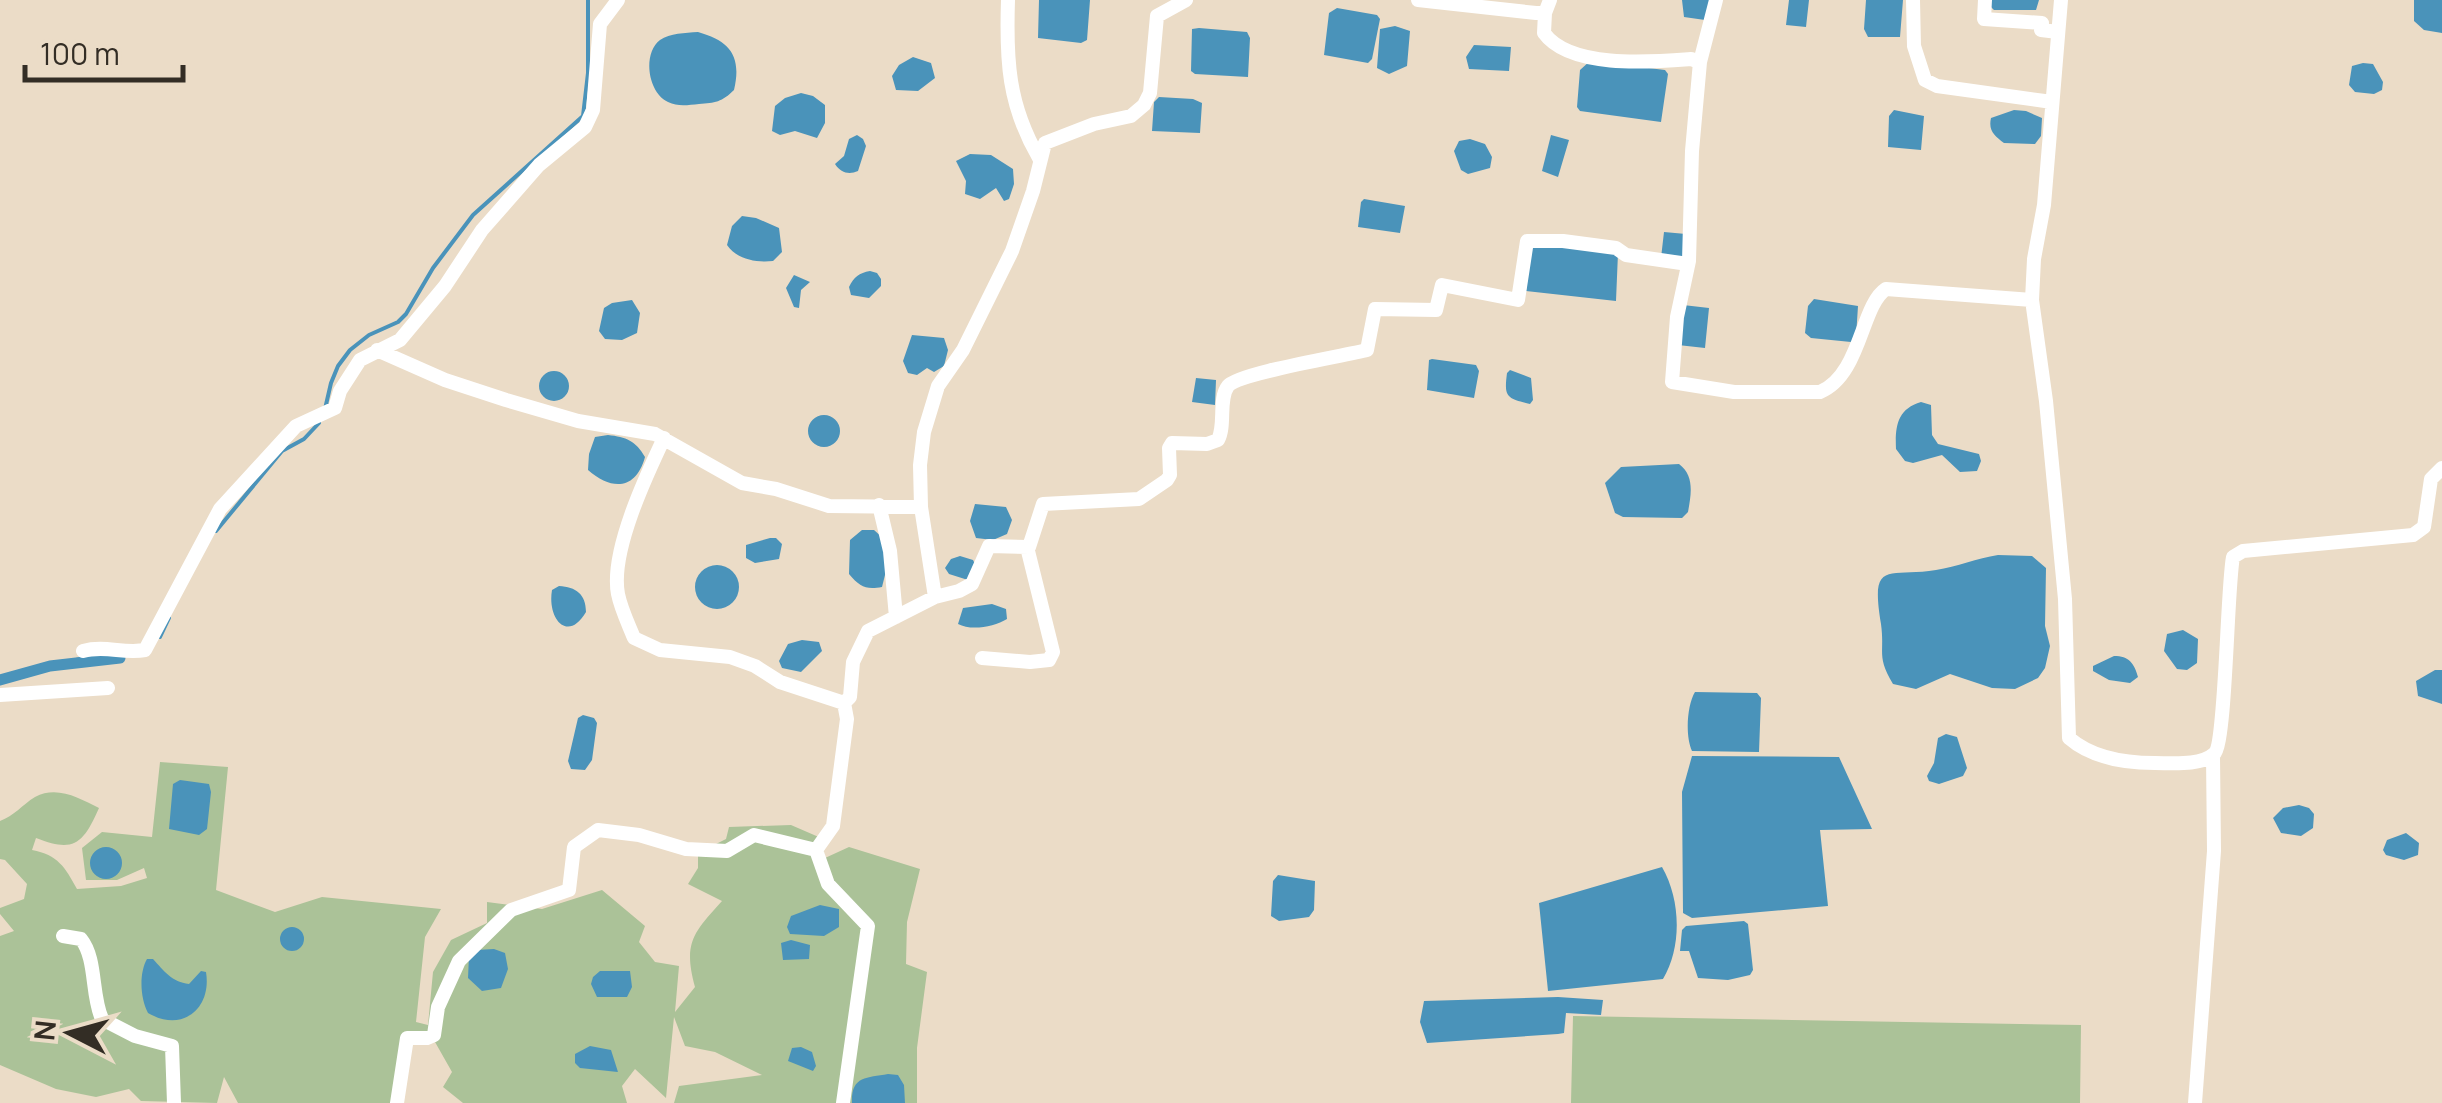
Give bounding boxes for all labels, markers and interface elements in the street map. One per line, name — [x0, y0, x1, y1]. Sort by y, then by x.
scale bar — [25, 20, 182, 82]
text: 100 m — [40, 33, 120, 74]
north arrow — [20, 983, 120, 1083]
text: N — [24, 1018, 64, 1042]

